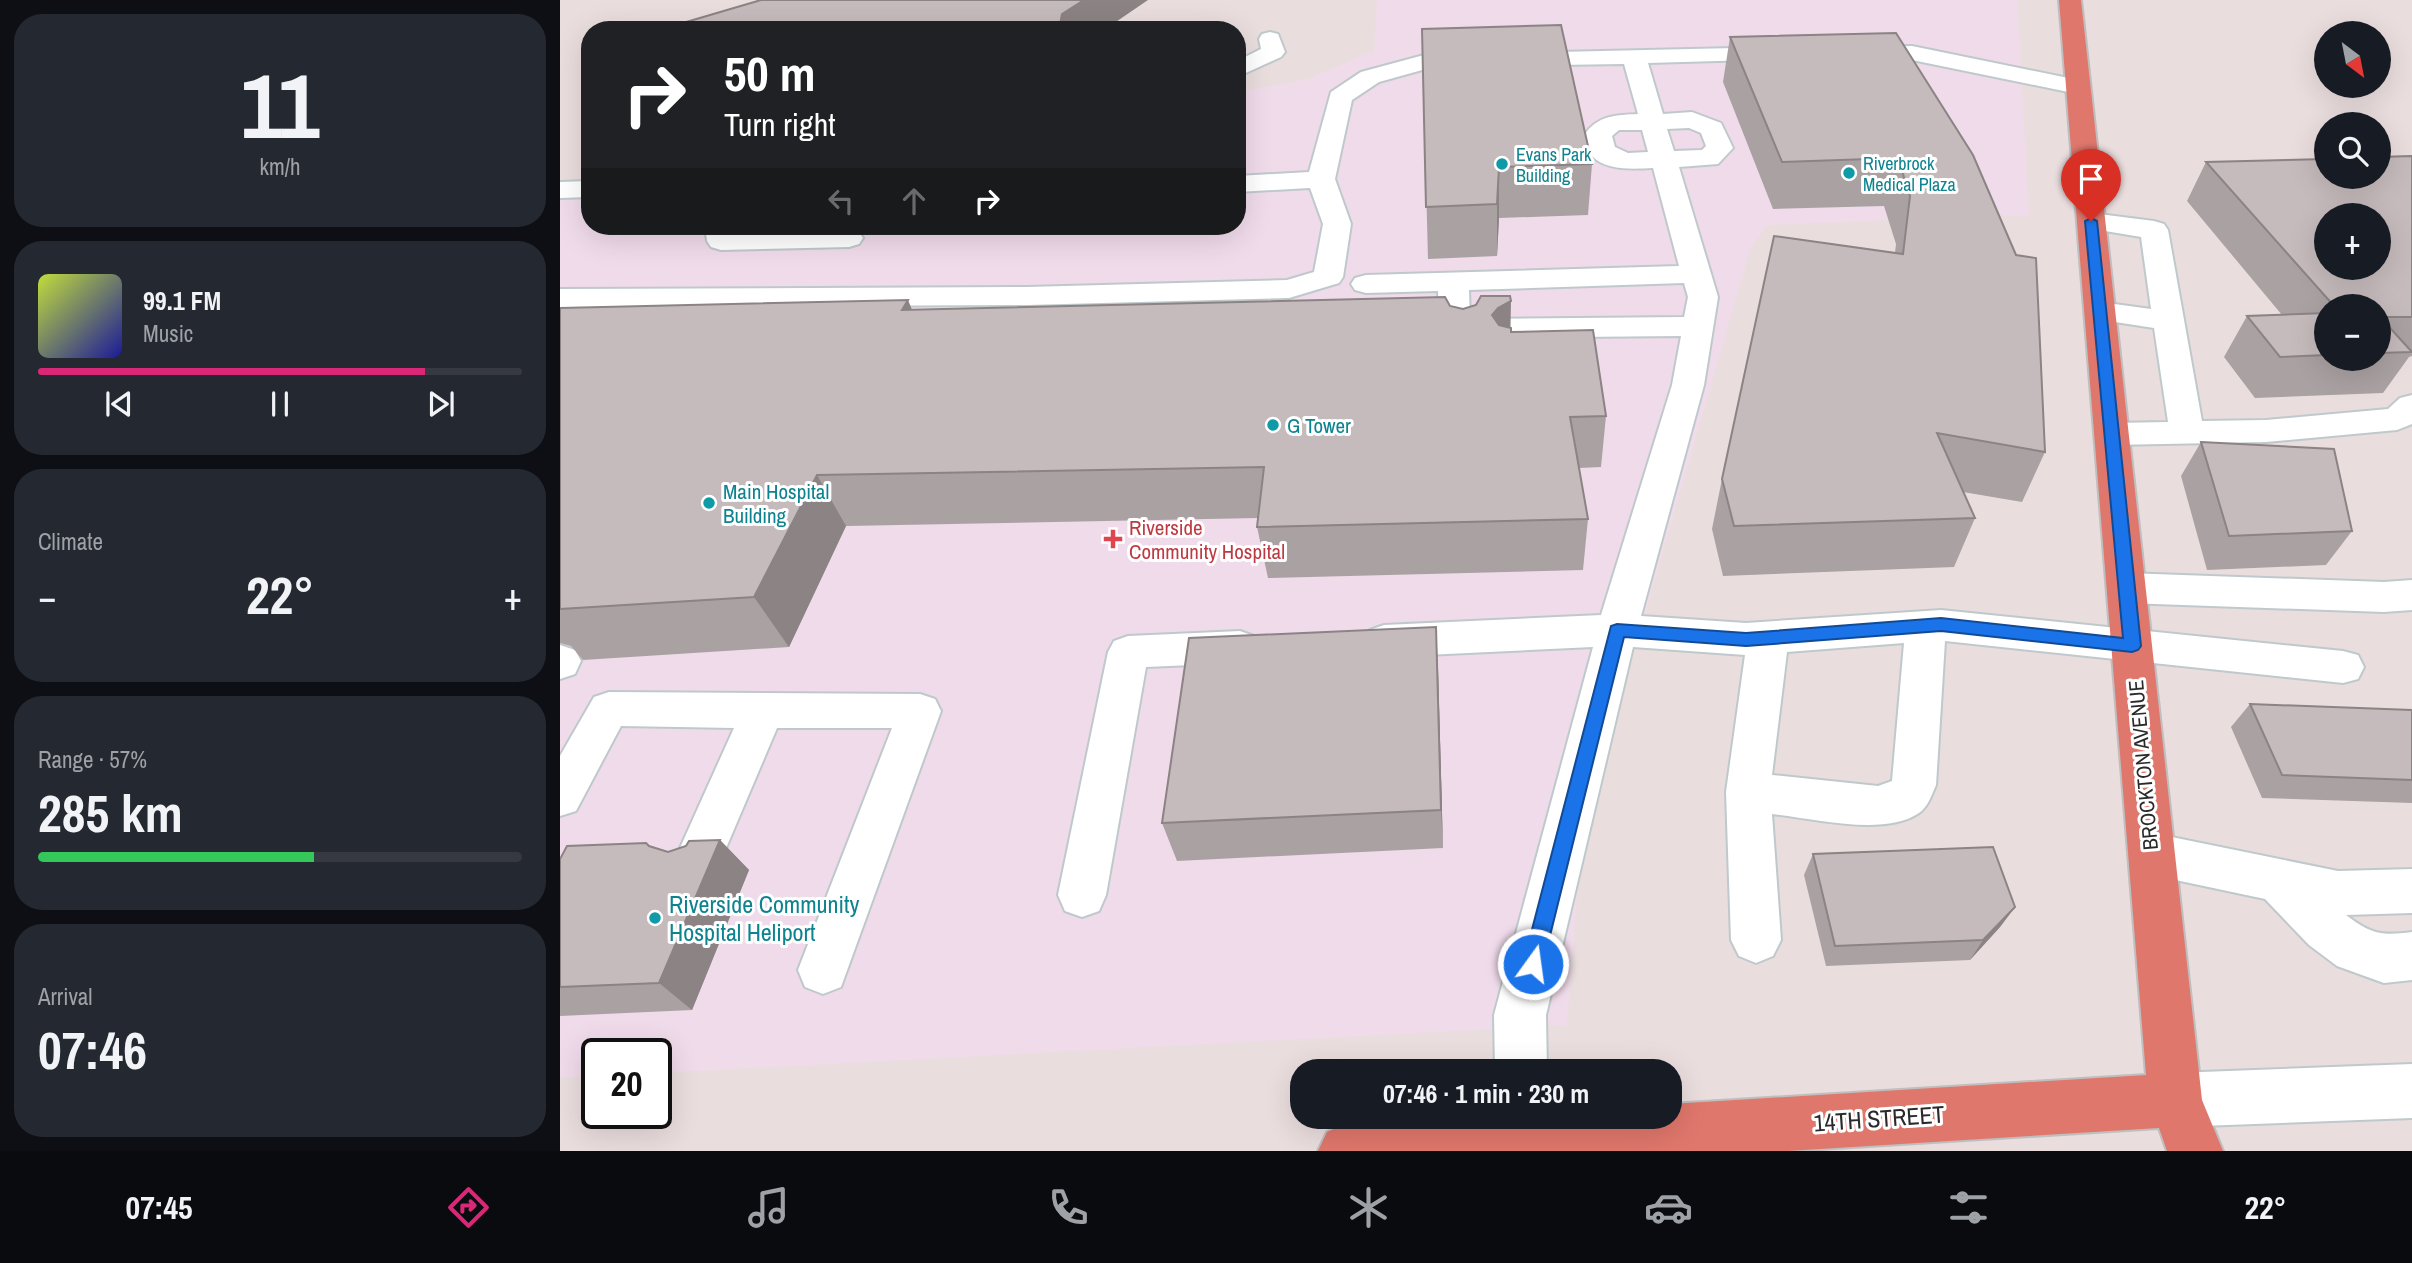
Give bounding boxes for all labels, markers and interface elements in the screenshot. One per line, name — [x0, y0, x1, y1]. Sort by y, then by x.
north arrow — [2314, 21, 2390, 98]
map controls — [2314, 21, 2391, 371]
text: 50 m — [724, 40, 816, 106]
text: 11 — [241, 44, 319, 166]
icon: right — [609, 49, 700, 140]
text: Turn right — [724, 103, 836, 146]
button: search — [2314, 112, 2391, 189]
place label: Evans Park Building — [1516, 142, 1592, 188]
pin — [2061, 149, 2121, 221]
text: km/h — [260, 151, 300, 182]
place label: Riverbrock Medical Plaza — [1863, 151, 1956, 197]
marker: Evans Park Building — [1494, 156, 1510, 172]
icon: arrive — [2072, 160, 2110, 198]
marker: Riverbrock Medical Plaza — [1841, 165, 1857, 181]
icon: left — [822, 182, 860, 220]
icon: ahead — [895, 182, 933, 220]
icon: right — [968, 182, 1006, 220]
button: + — [2314, 203, 2391, 280]
text: 99.1 FM — [143, 283, 221, 318]
button: − — [2314, 294, 2391, 371]
text: Music — [143, 318, 193, 349]
icon: previous — [100, 385, 138, 423]
icon: pause — [261, 385, 299, 423]
icon: next — [422, 385, 460, 423]
place label: G Tower — [1287, 411, 1351, 440]
marker: G Tower — [1265, 417, 1281, 433]
place label: Main Hospital Building — [723, 477, 829, 530]
marker: Main Hospital Building — [701, 495, 717, 511]
place label: Riverside Community Hospital — [1129, 513, 1285, 566]
text: Climate — [38, 526, 103, 557]
marker: Riverside Community Hospital — [1103, 529, 1123, 549]
text: 22° — [246, 560, 314, 630]
text: − — [38, 571, 56, 622]
text: + — [504, 571, 522, 622]
street label: BROCKTON AVENUE — [2121, 679, 2165, 851]
text: Range · 57% — [38, 744, 147, 775]
text: 285 km — [38, 778, 183, 848]
place label: Riverside Community Hospital Heliport — [669, 888, 859, 948]
marker: Riverside Community Hospital Heliport — [647, 910, 663, 926]
position arrow — [1496, 927, 1570, 1001]
text: Arrival — [38, 981, 93, 1012]
text: 07:46 — [38, 1015, 147, 1085]
speed limit sign: 20 — [581, 1038, 672, 1129]
text: 07:46 · 1 min · 230 m — [1383, 1076, 1589, 1111]
street label: 14TH STREET — [1812, 1097, 1946, 1139]
icon: directions — [444, 1183, 493, 1232]
icon: music — [744, 1183, 793, 1232]
icon: phone — [1044, 1183, 1093, 1232]
icon: climate — [1344, 1183, 1393, 1232]
icon: car — [1644, 1183, 1693, 1232]
icon: filters — [1944, 1183, 1993, 1232]
text: 07:45 — [126, 1186, 193, 1229]
text: 22° — [2244, 1186, 2286, 1229]

